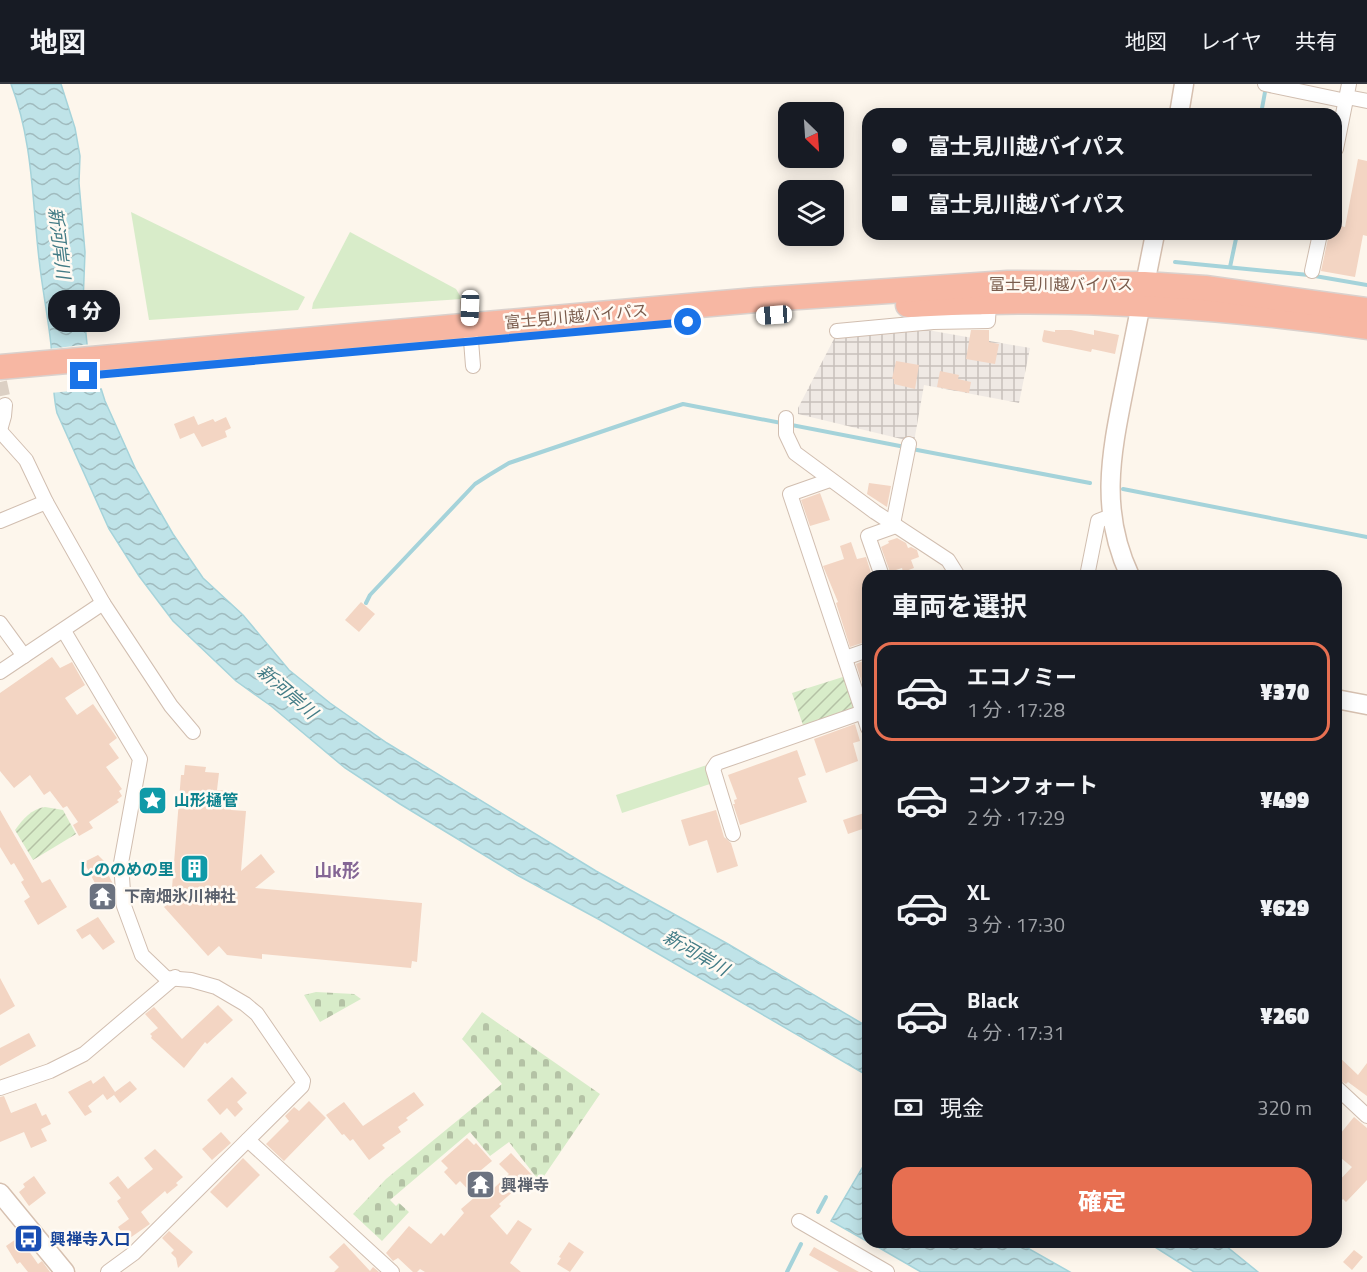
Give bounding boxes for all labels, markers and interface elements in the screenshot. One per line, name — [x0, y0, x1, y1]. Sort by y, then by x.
text: 地図 — [30, 20, 86, 63]
text: 地図 — [1125, 25, 1167, 57]
text: レイヤ — [1200, 25, 1262, 57]
text: 共有 — [1295, 25, 1337, 57]
north arrow — [778, 102, 844, 168]
map controls — [778, 102, 844, 246]
text: 富士見川越バイパス — [928, 129, 1126, 163]
button: layers — [778, 180, 844, 246]
text: 富士見川越バイパス — [928, 187, 1126, 221]
water label: 新河岸川 — [42, 206, 78, 282]
street label: 富士見川越バイパス — [989, 272, 1133, 296]
callout: 1 分 — [48, 289, 120, 331]
car — [460, 290, 480, 326]
text: 1 分 — [66, 295, 102, 326]
street label: 富士見川越バイパス — [503, 298, 649, 334]
car — [755, 305, 793, 325]
route start — [674, 308, 701, 335]
route end — [70, 362, 97, 389]
text: 車両を選択 — [892, 585, 1027, 626]
water label: 新河岸川 — [251, 658, 325, 727]
text: エコノミー — [967, 660, 1077, 694]
icon: car — [895, 665, 949, 719]
text: ¥370 — [1260, 675, 1309, 709]
text: 1 分 · 17:28 — [967, 694, 1065, 725]
text: コンフォート — [967, 768, 1098, 802]
icon: car — [895, 773, 949, 827]
text: ¥499 — [1260, 783, 1309, 817]
place icon: 山形樋管 — [137, 784, 169, 816]
place label: 山形樋管 — [174, 788, 238, 812]
text: 2 分 · 17:29 — [967, 802, 1065, 833]
building icon: しののめの里 — [179, 853, 211, 885]
place label: しののめの里 — [78, 857, 174, 881]
district label: 山k形 — [314, 857, 360, 884]
text: XL — [967, 875, 990, 909]
temple icon: 下南畑氷川神社 — [87, 880, 119, 912]
icon: car — [895, 881, 949, 935]
place label: 下南畑氷川神社 — [124, 884, 236, 908]
text: ¥629 — [1260, 891, 1309, 925]
text: 3 分 · 17:30 — [967, 909, 1065, 940]
water label: 新河岸川 — [658, 923, 736, 983]
text: Black — [967, 983, 1019, 1017]
icon: car — [895, 989, 949, 1043]
text: ¥260 — [1260, 999, 1309, 1033]
text: 4 分 · 17:31 — [967, 1017, 1065, 1048]
icon: cash — [892, 1091, 925, 1124]
text: 現金 — [940, 1091, 984, 1125]
text: 320 m — [1257, 1092, 1312, 1123]
button: 確定 — [892, 1167, 1312, 1236]
temple icon: 興禅寺 — [464, 1169, 496, 1201]
place label: 興禅寺 — [501, 1173, 549, 1197]
bus stop icon: 興禅寺入口 — [13, 1223, 45, 1255]
place label: 興禅寺入口 — [50, 1227, 130, 1251]

